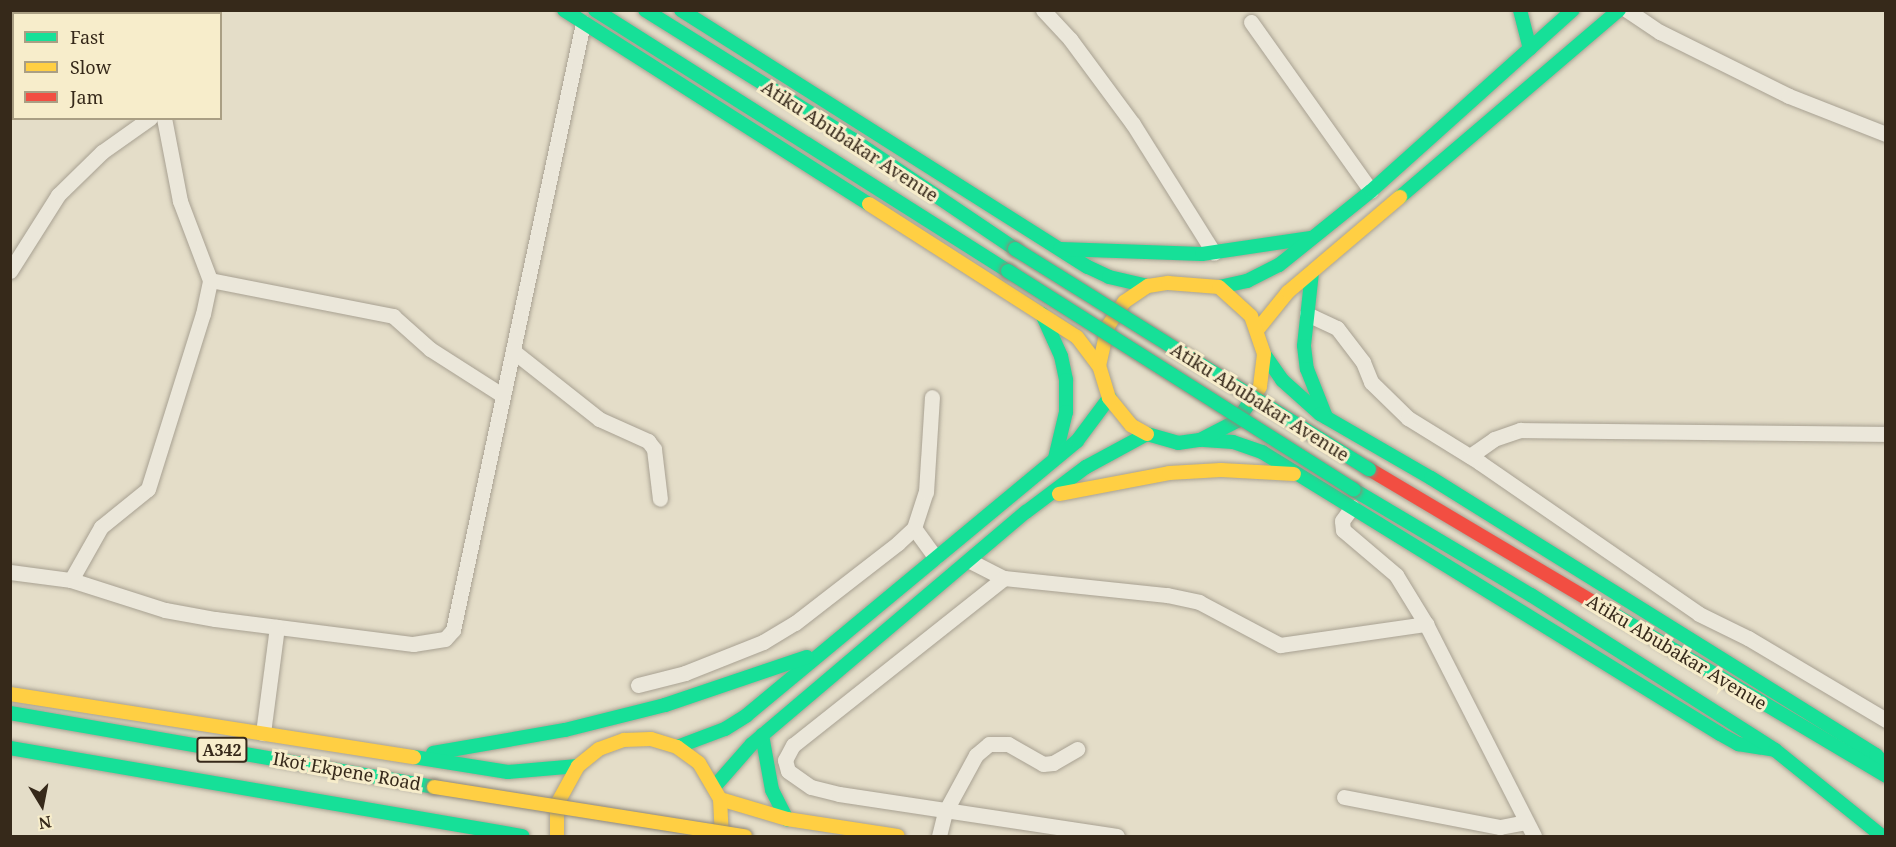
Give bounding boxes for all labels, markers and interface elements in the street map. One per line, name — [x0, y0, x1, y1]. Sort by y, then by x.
legend — [12, 12, 222, 120]
text: Fast — [70, 25, 105, 49]
text: Slow — [70, 55, 111, 79]
street label: Atiku Abubakar Avenue — [758, 76, 942, 206]
text: Jam — [70, 85, 104, 109]
street label: Atiku Abubakar Avenue — [1167, 338, 1353, 466]
street label: Atiku Abubakar Avenue — [1583, 590, 1771, 714]
road number: A342 — [195, 737, 249, 763]
street label: Ikot Ekpene Road — [271, 747, 423, 795]
north arrow — [12, 775, 72, 835]
text: N — [37, 811, 53, 835]

